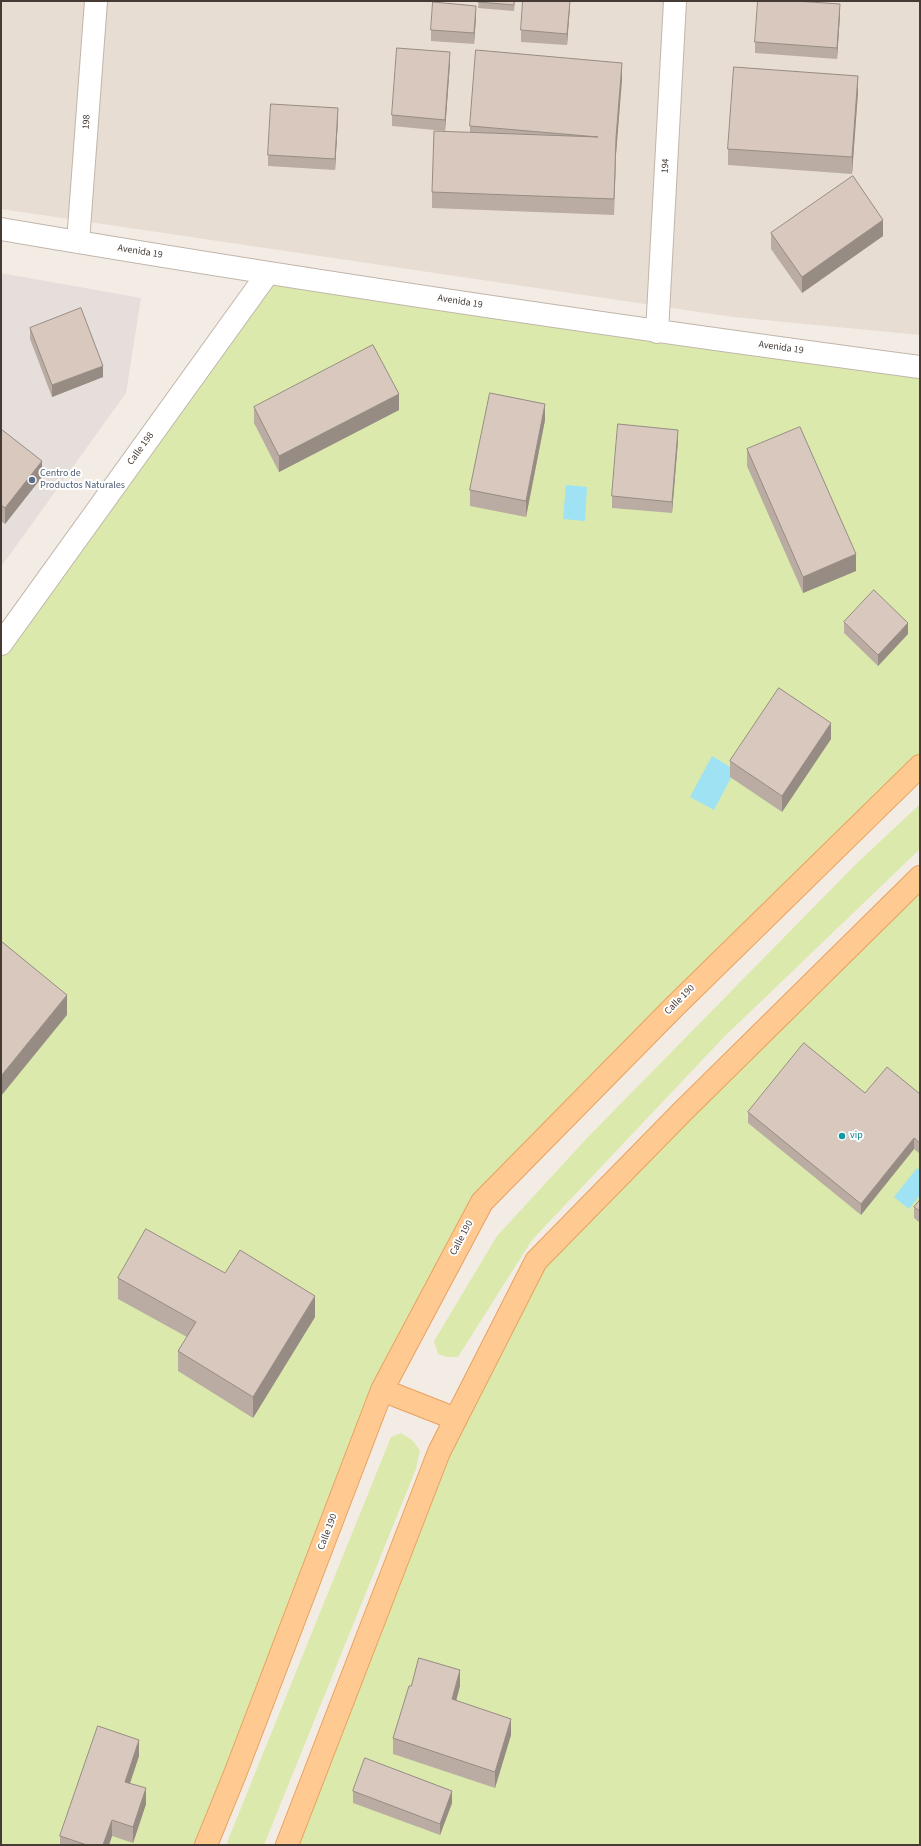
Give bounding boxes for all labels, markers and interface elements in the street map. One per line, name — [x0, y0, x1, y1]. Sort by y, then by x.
street label: 198 — [80, 114, 94, 130]
street label: 194 — [660, 158, 672, 174]
street label: Avenida 19 — [117, 243, 163, 261]
street label: Avenida 19 — [437, 293, 483, 311]
street label: Avenida 19 — [758, 339, 804, 357]
street label: Calle 198 — [125, 430, 157, 468]
place label: Centro de Productos Naturales — [40, 468, 125, 492]
marker: Centro de Productos Naturales — [27, 475, 37, 485]
street label: Calle 190 — [662, 982, 698, 1018]
place label: vip — [850, 1130, 863, 1142]
marker: vip — [837, 1131, 847, 1141]
street label: Calle 190 — [448, 1219, 476, 1257]
street label: Calle 190 — [316, 1512, 340, 1552]

